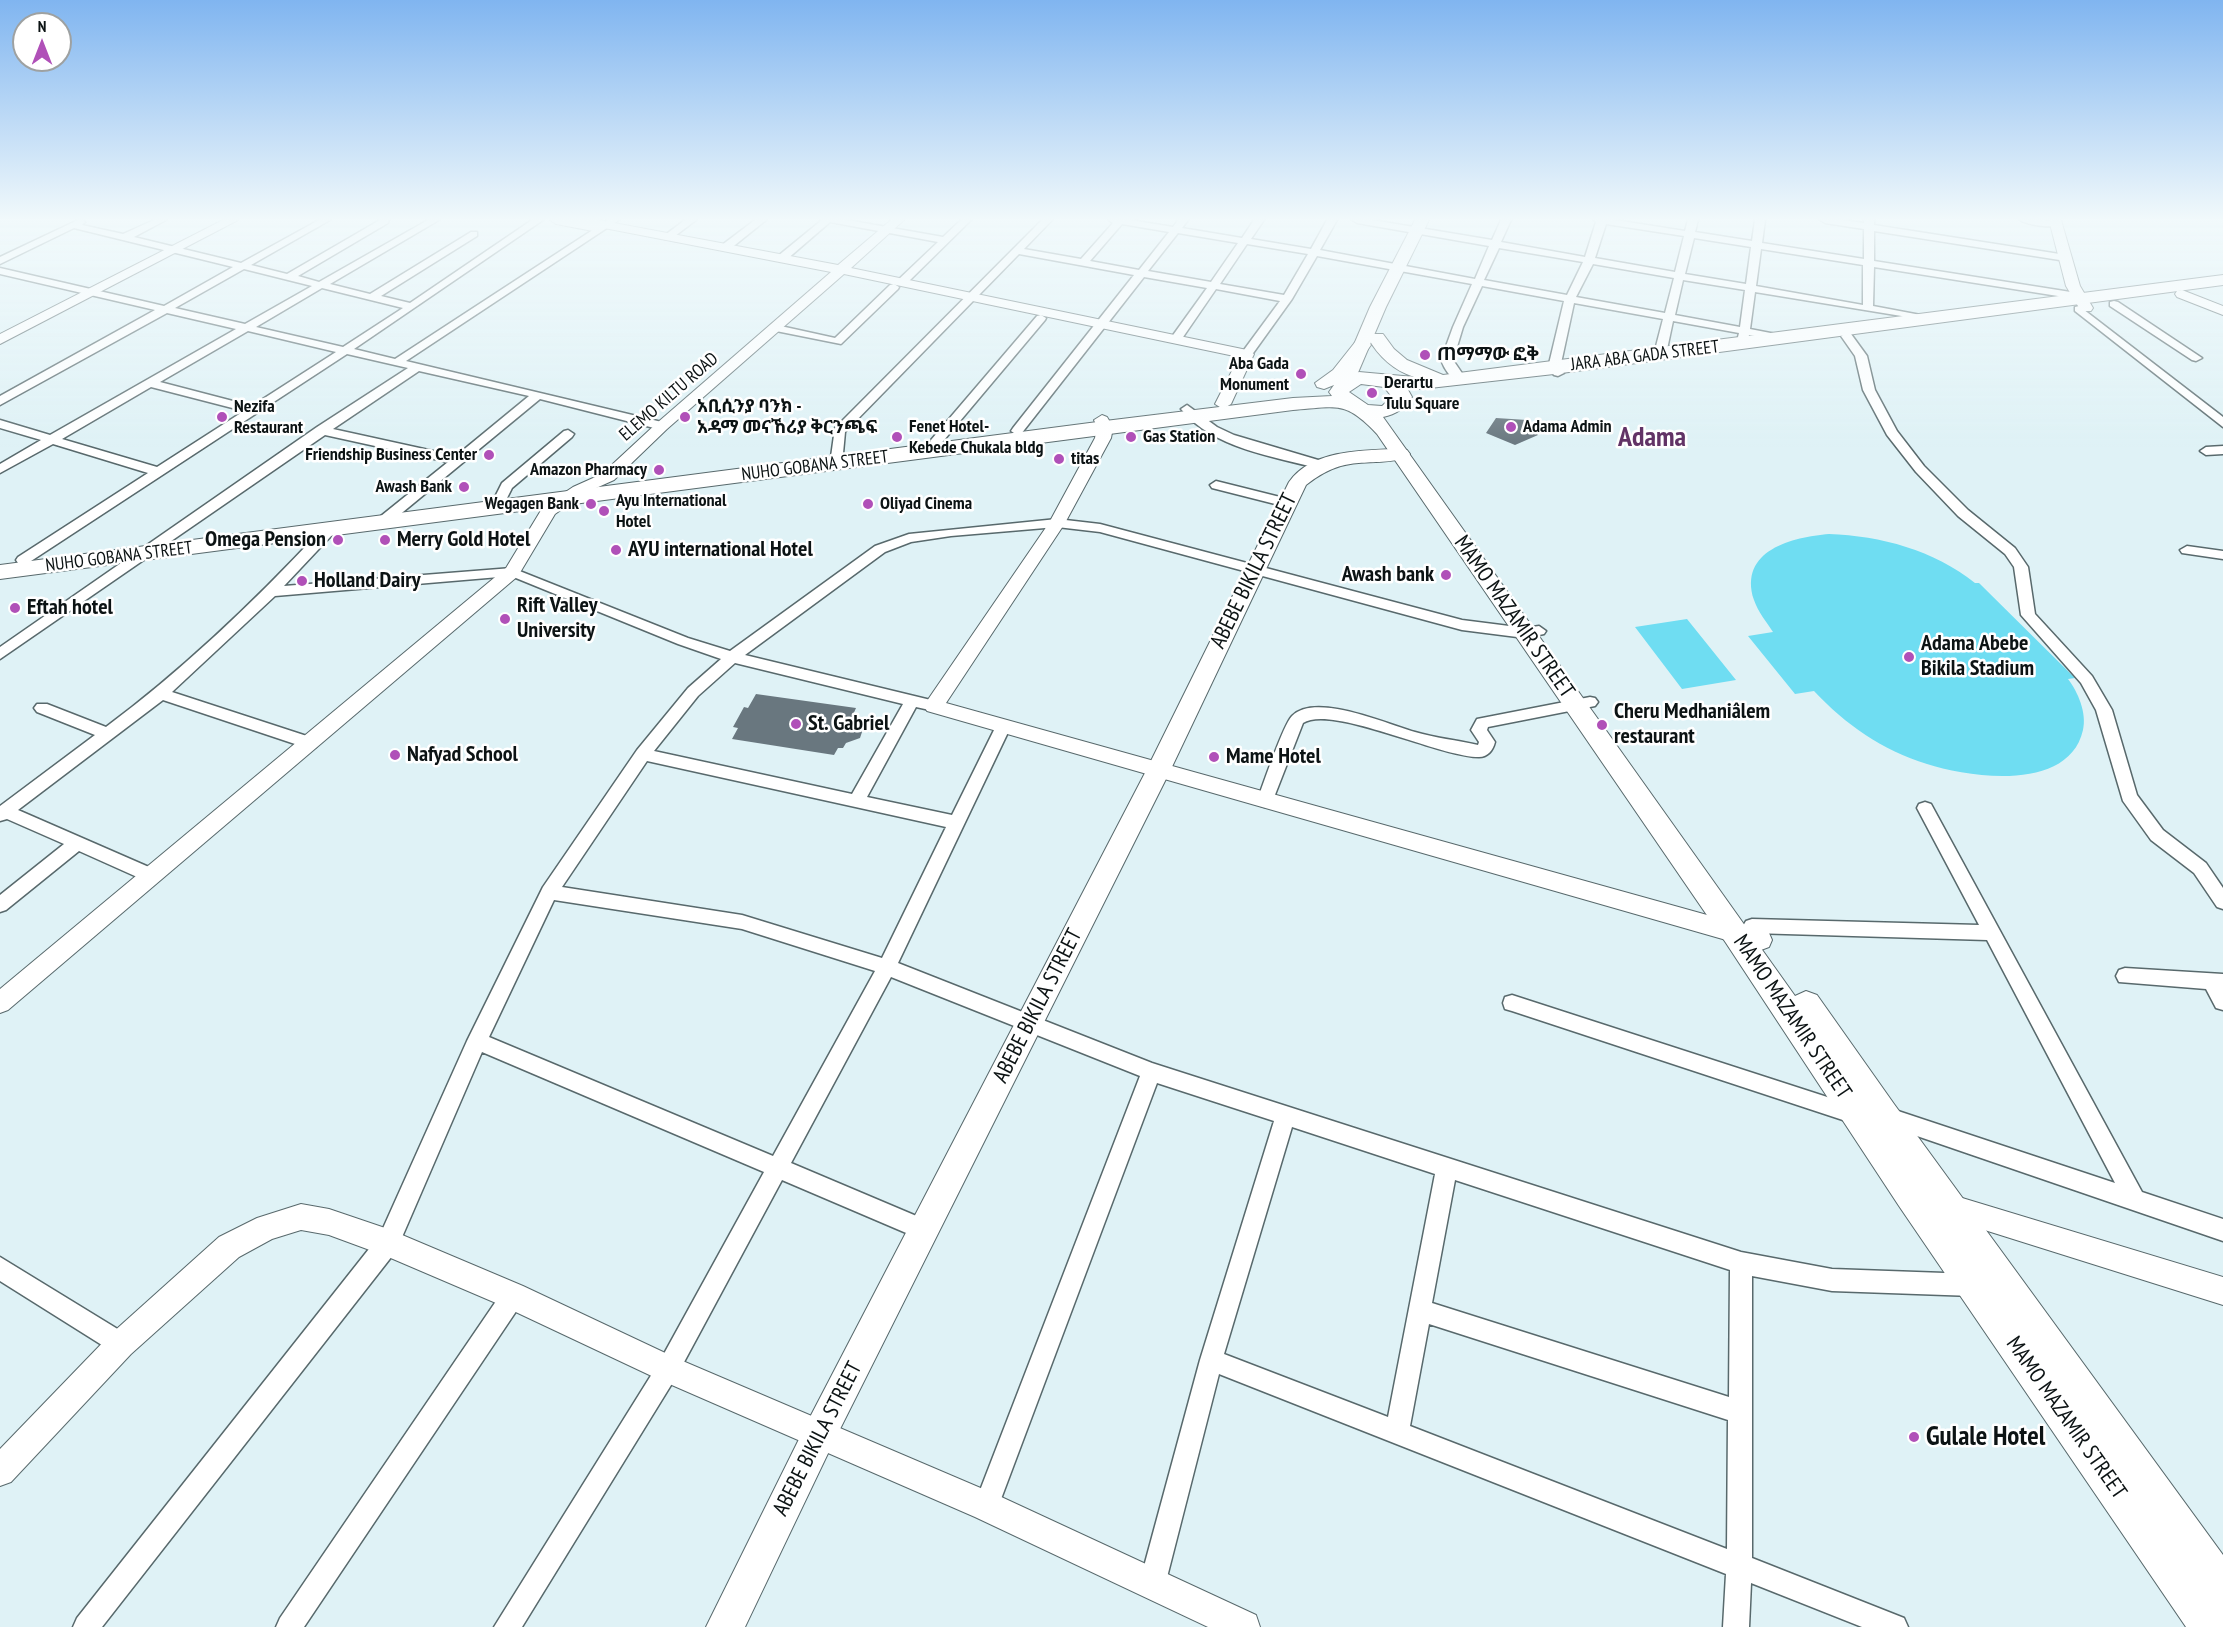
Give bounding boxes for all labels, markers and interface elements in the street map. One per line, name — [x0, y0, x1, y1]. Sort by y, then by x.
north arrow — [12, 12, 72, 72]
text: N — [38, 16, 46, 36]
street label: JARA ABA GADA STREET — [1570, 336, 1720, 376]
place label: ጠማማው ፎቅ — [1437, 344, 1539, 366]
street label: ELEMO KILTU ROAD — [615, 348, 723, 446]
marker: ጠማማው ፎቅ — [1418, 348, 1432, 362]
place label: Aba Gada Monument — [1220, 353, 1289, 395]
marker: Aba Gada Monument — [1294, 367, 1308, 381]
place label: Derartu Tulu Square — [1384, 372, 1459, 415]
marker: Derartu Tulu Square — [1365, 386, 1379, 400]
place label: Nezifa Restaurant — [234, 396, 303, 438]
place label: አቢሲንያ ባንክ - አዳማ መናኸሪያ ቅርንጫፍ — [697, 396, 877, 438]
marker: Nezifa Restaurant — [215, 410, 229, 424]
marker: አቢሲንያ ባንክ - አዳማ መናኸሪያ ቅርንጫፍ — [678, 410, 692, 424]
place label: Fenet Hotel- Kebede Chukala bldg — [909, 416, 1043, 458]
place label: Adama Admin — [1523, 416, 1612, 438]
marker: Adama Admin — [1504, 420, 1518, 434]
district label: Adama — [1618, 421, 1686, 455]
place label: Gas Station — [1143, 426, 1215, 448]
marker: Fenet Hotel- Kebede Chukala bldg — [890, 430, 904, 444]
marker: Gas Station — [1124, 430, 1138, 444]
place label: Friendship Business Center — [305, 444, 477, 466]
street label: NUHO GOBANA STREET — [740, 446, 890, 486]
marker: Friendship Business Center — [482, 448, 496, 462]
place label: titas — [1071, 448, 1099, 470]
marker: titas — [1052, 452, 1066, 466]
place label: Amazon Pharmacy — [530, 459, 647, 481]
marker: Amazon Pharmacy — [652, 463, 666, 477]
place label: Awash Bank — [376, 476, 452, 498]
marker: Awash Bank — [457, 480, 471, 494]
street label: ABEBE BIKILA STREET — [1205, 489, 1303, 653]
place label: Ayu International Hotel — [616, 490, 726, 532]
place label: Wegagen Bank — [485, 493, 579, 515]
place label: Oliyad Cinema — [880, 493, 972, 515]
marker: Wegagen Bank — [584, 497, 598, 511]
marker: Oliyad Cinema — [861, 497, 875, 511]
marker: Ayu International Hotel — [597, 504, 611, 518]
place label: Omega Pension — [205, 527, 326, 553]
place label: Merry Gold Hotel — [397, 527, 530, 553]
street label: MAMO MAZAMIR STREET — [1448, 531, 1580, 703]
marker: Omega Pension — [331, 533, 345, 547]
marker: Merry Gold Hotel — [378, 533, 392, 547]
street label: NUHO GOBANA STREET — [44, 537, 194, 577]
place label: AYU international Hotel — [628, 537, 813, 563]
marker: AYU international Hotel — [609, 543, 623, 557]
place label: Awash bank — [1342, 562, 1434, 588]
place label: Holland Dairy — [314, 568, 421, 594]
marker: Awash bank — [1439, 568, 1453, 582]
marker: Holland Dairy — [295, 574, 309, 588]
place label: Rift Valley University — [517, 593, 597, 644]
place label: Eftah hotel — [27, 595, 113, 621]
marker: Eftah hotel — [8, 601, 22, 615]
marker: Rift Valley University — [498, 612, 512, 626]
place label: Adama Abebe Bikila Stadium — [1921, 631, 2034, 682]
marker: Adama Abebe Bikila Stadium — [1902, 650, 1916, 664]
place label: Cheru Medhaniâlem restaurant — [1614, 699, 1770, 750]
place label: St. Gabriel — [808, 711, 889, 737]
marker: St. Gabriel — [789, 717, 803, 731]
marker: Cheru Medhaniâlem restaurant — [1595, 718, 1609, 732]
place label: Nafyad School — [407, 742, 518, 768]
place label: Mame Hotel — [1226, 744, 1321, 770]
marker: Nafyad School — [388, 748, 402, 762]
marker: Mame Hotel — [1207, 750, 1221, 764]
street label: ABEBE BIKILA STREET — [988, 925, 1088, 1087]
street label: MAMO MAZAMIR STREET — [1727, 930, 1857, 1104]
street label: MAMO MAZAMIR STREET — [2000, 1332, 2132, 1504]
street label: ABEBE BIKILA STREET — [768, 1358, 868, 1520]
place label: Gulale Hotel — [1926, 1421, 2045, 1453]
marker: Gulale Hotel — [1907, 1430, 1921, 1444]

